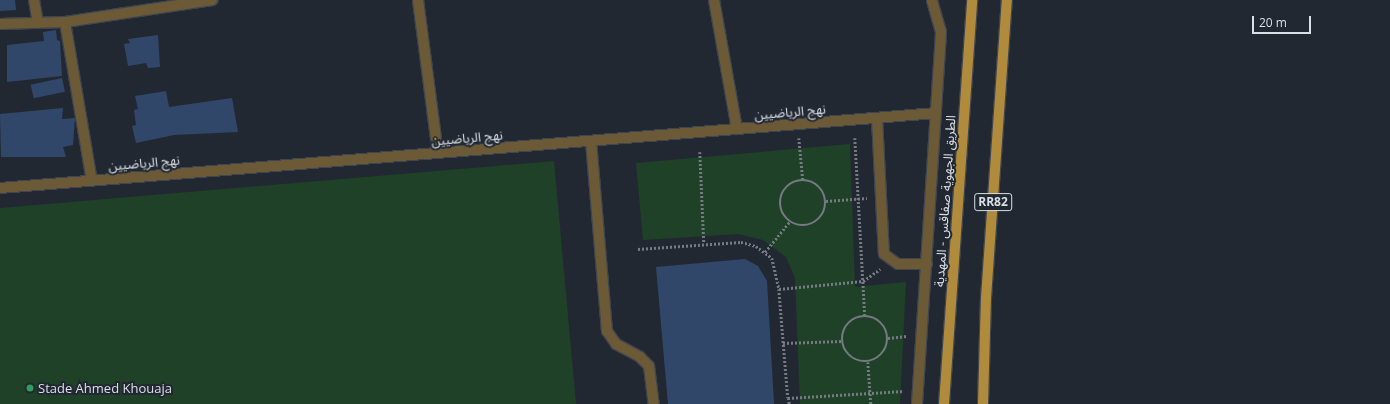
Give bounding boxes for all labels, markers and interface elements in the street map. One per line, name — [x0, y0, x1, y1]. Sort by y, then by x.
scale bar — [1254, 8, 1313, 34]
text: 20 m — [1259, 14, 1287, 31]
street label: نهج الرياضيين — [754, 101, 826, 123]
street label: الطريق الجهوية صفاقس - المهدية — [931, 115, 959, 287]
street label: نهج الرياضيين — [431, 127, 503, 149]
street label: نهج الرياضيين — [108, 152, 180, 174]
road number: RR82 — [974, 192, 1012, 212]
place label: Stade Ahmed Khouaja — [38, 380, 172, 396]
marker: Stade Ahmed Khouaja — [25, 383, 35, 393]

